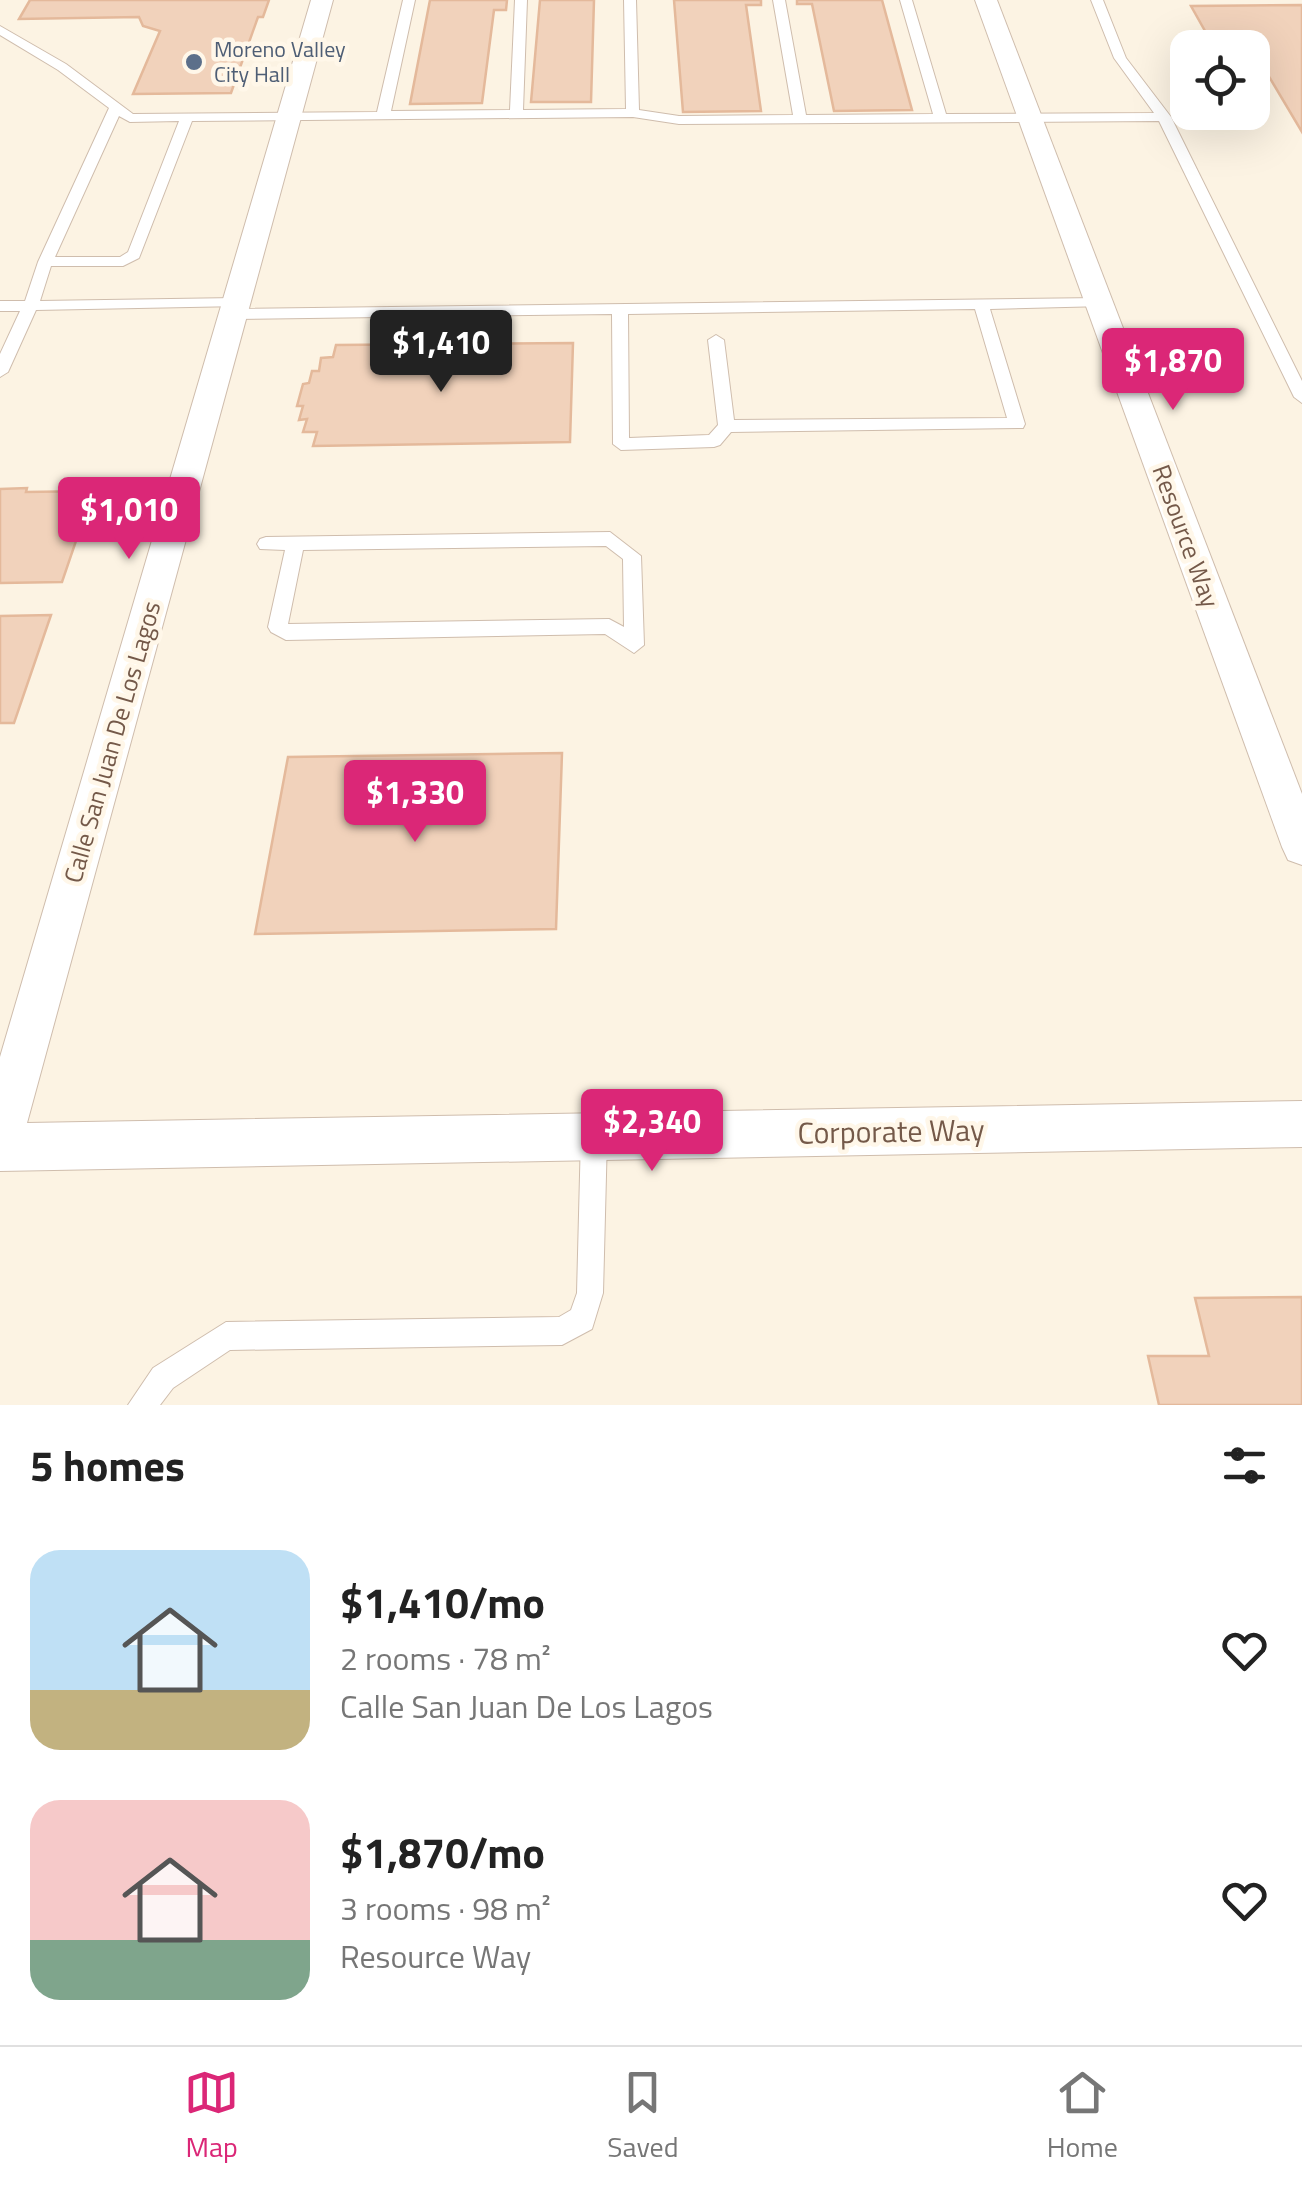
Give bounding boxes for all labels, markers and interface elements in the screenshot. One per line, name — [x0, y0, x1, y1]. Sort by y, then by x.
map controls — [1170, 30, 1270, 130]
button: locate — [1170, 30, 1270, 130]
place label: Moreno Valley City Hall — [214, 32, 346, 91]
marker: Moreno Valley City Hall — [183, 51, 205, 73]
pin: $1,410 — [360, 310, 522, 395]
text: $1,410 — [392, 318, 490, 366]
pin: $1,870 — [1092, 328, 1254, 413]
text: $1,870 — [1124, 336, 1222, 384]
street label: Resource Way — [1143, 459, 1229, 613]
pin: $1,010 — [48, 477, 210, 562]
text: $1,010 — [80, 485, 178, 533]
street label: Calle San Juan De Los Lagos — [54, 597, 170, 887]
pin: $1,330 — [334, 760, 496, 845]
text: $1,330 — [366, 768, 464, 816]
pin: $2,340 — [571, 1089, 733, 1174]
text: $2,340 — [603, 1097, 701, 1145]
street label: Corporate Way — [797, 1106, 985, 1156]
text: 5 homes — [30, 1433, 185, 1497]
icon: filters — [1217, 1438, 1272, 1493]
text: $1,410/mo — [340, 1570, 545, 1634]
icon: home — [110, 1590, 230, 1710]
icon: heart — [1217, 1623, 1272, 1678]
text: 2 rooms · 78 m² — [340, 1634, 551, 1682]
text: Calle San Juan De Los Lagos — [340, 1682, 713, 1730]
text: $1,870/mo — [340, 1820, 545, 1884]
icon: home — [110, 1840, 230, 1960]
icon: heart — [1217, 1873, 1272, 1928]
text: 3 rooms · 98 m² — [340, 1884, 551, 1932]
text: Resource Way — [340, 1932, 531, 1980]
tab: Map — [184, 2065, 239, 2168]
tab: Saved — [607, 2065, 679, 2168]
tab: Home — [1047, 2065, 1118, 2168]

